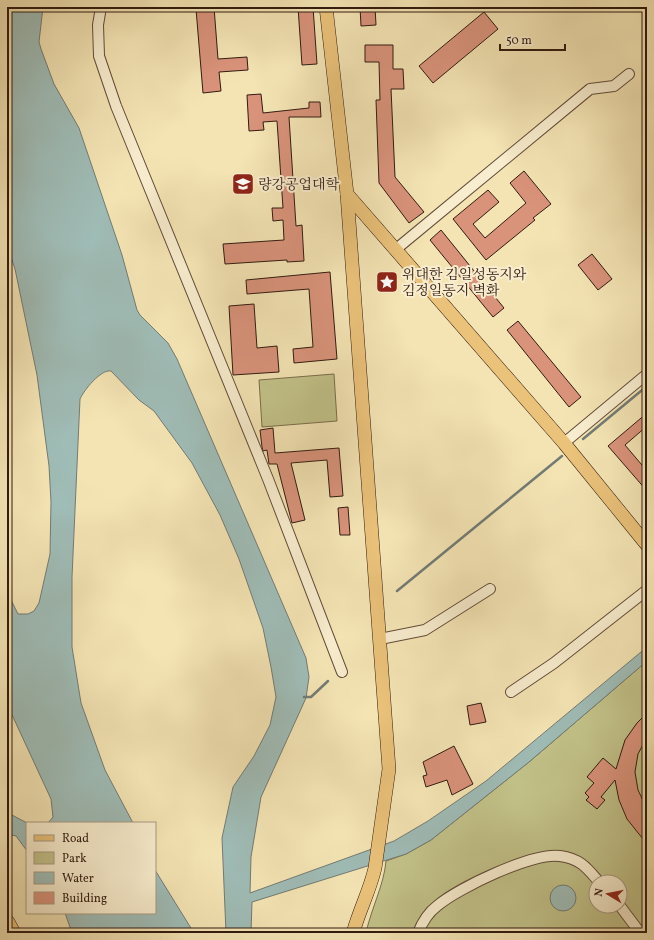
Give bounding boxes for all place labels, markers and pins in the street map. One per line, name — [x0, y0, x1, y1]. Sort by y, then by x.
school or university icon: 량강공업대학 — [230, 171, 256, 197]
place label: 량강공업대학 — [258, 176, 340, 195]
place label: 위대한 김일성동지와 김정일동지 벽화 — [402, 266, 527, 301]
place icon: 위대한 김일성동지와 김정일동지 벽화 — [374, 269, 400, 295]

